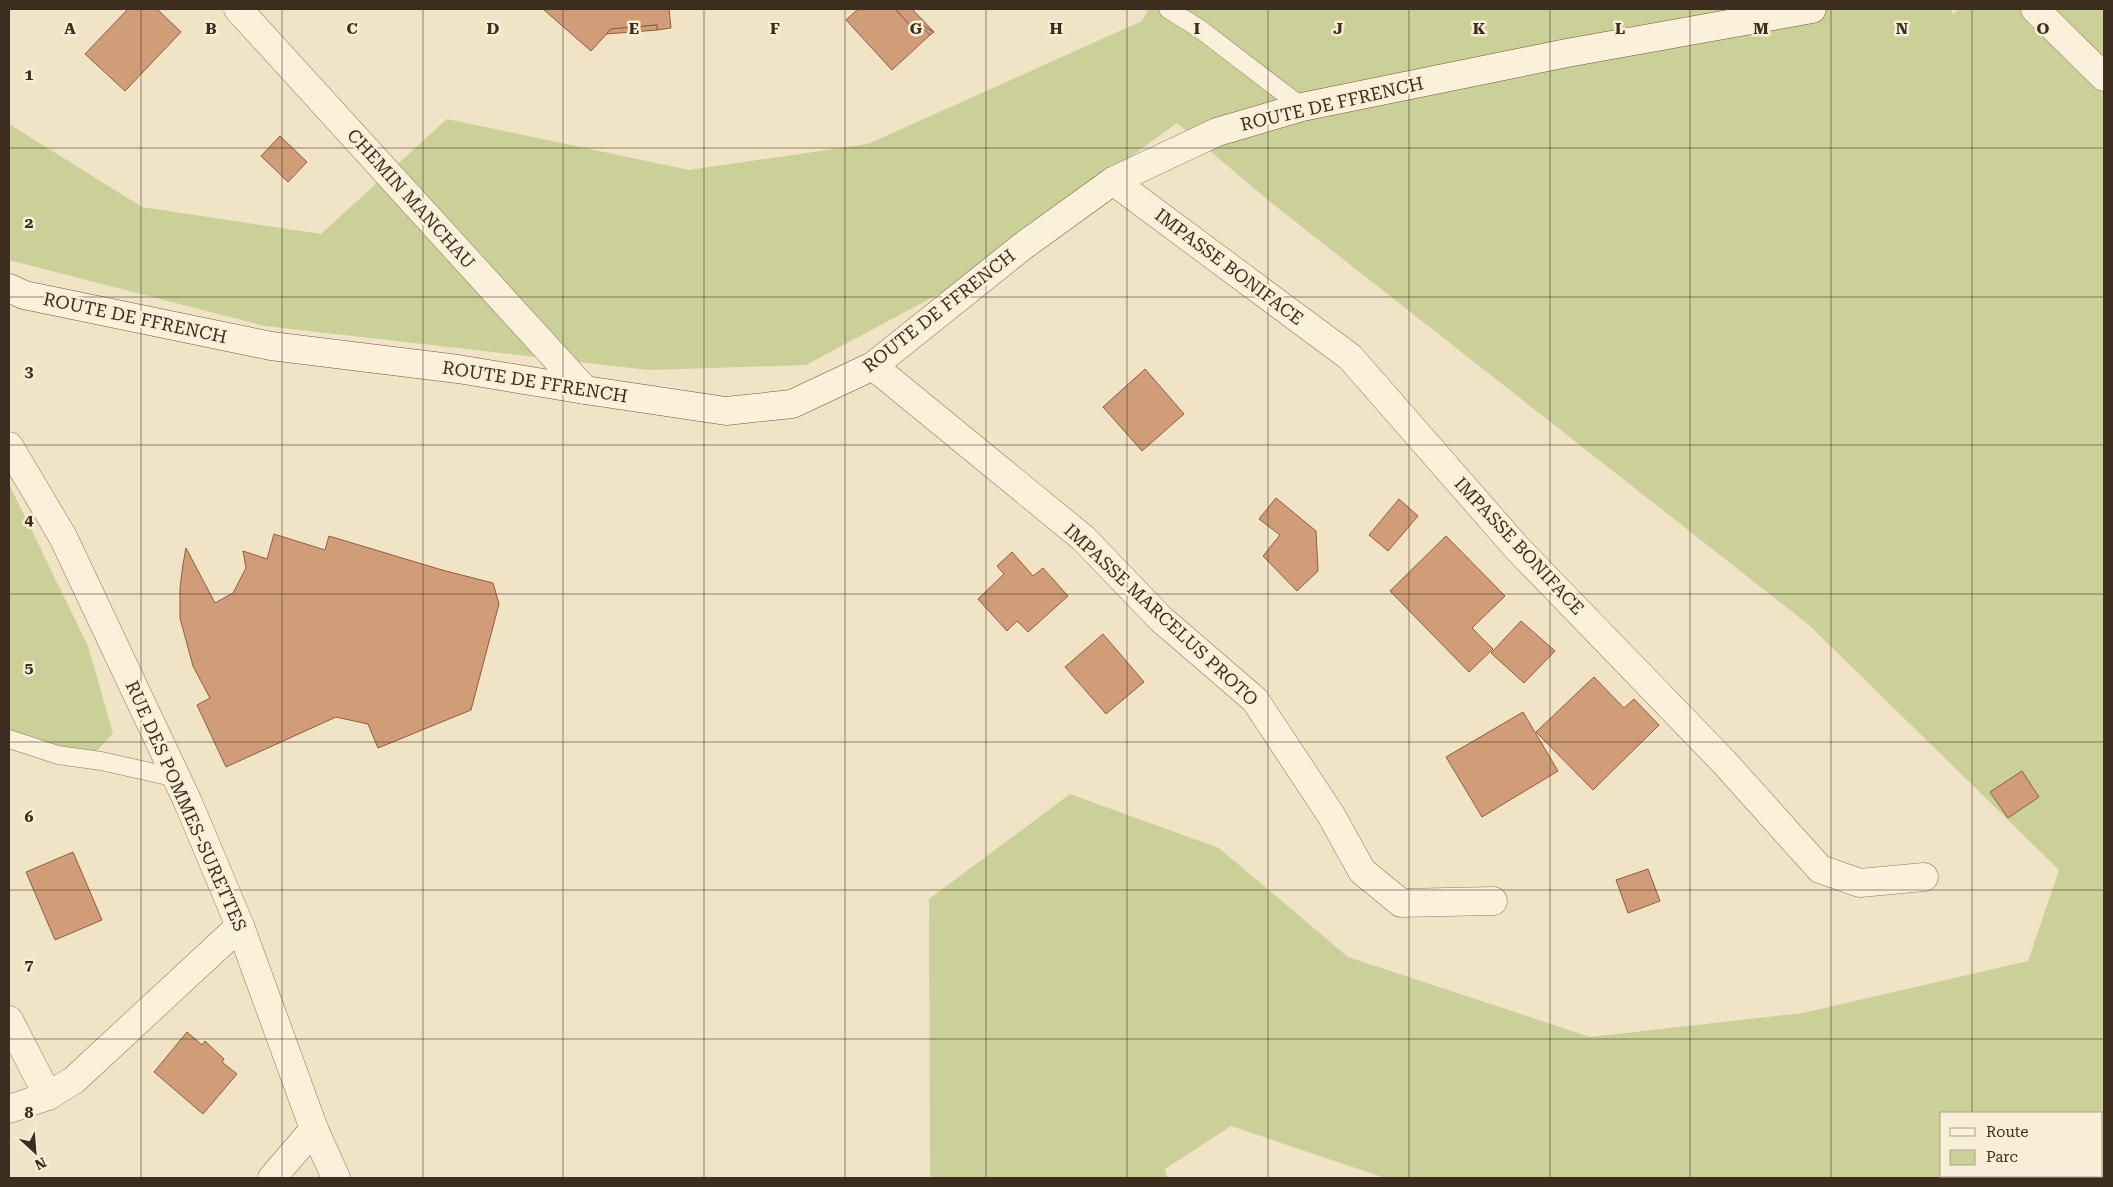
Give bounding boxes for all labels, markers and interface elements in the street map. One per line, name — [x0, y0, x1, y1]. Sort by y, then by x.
text: A — [64, 19, 76, 38]
text: B — [205, 19, 217, 38]
text: C — [346, 19, 358, 38]
text: D — [487, 19, 500, 38]
text: E — [629, 19, 639, 38]
text: F — [770, 19, 780, 38]
text: G — [910, 19, 923, 38]
text: H — [1049, 19, 1063, 38]
text: I — [1194, 19, 1200, 38]
text: J — [1333, 19, 1343, 38]
text: K — [1473, 19, 1486, 38]
text: L — [1615, 19, 1625, 38]
text: M — [1753, 19, 1769, 38]
text: N — [1896, 19, 1908, 38]
text: O — [2037, 19, 2050, 38]
text: 1 — [25, 65, 34, 84]
street label: ROUTE DE FFRENCH — [1238, 72, 1425, 135]
street label: CHEMIN MANCHAU — [343, 124, 480, 273]
street label: IMPASSE BONIFACE — [1151, 204, 1308, 329]
text: 2 — [25, 213, 34, 232]
street label: ROUTE DE FFRENCH — [858, 245, 1019, 377]
street label: ROUTE DE FFRENCH — [41, 288, 229, 347]
street label: ROUTE DE FFRENCH — [441, 356, 629, 407]
text: 3 — [25, 362, 34, 381]
street label: IMPASSE BONIFACE — [1450, 473, 1589, 619]
text: 4 — [25, 510, 34, 529]
street label: IMPASSE MARCELUS PROTO — [1060, 519, 1263, 710]
text: 5 — [25, 658, 34, 677]
street label: RUE DES POMMES-SURETTES — [122, 677, 251, 934]
text: 6 — [25, 807, 34, 826]
text: 7 — [25, 955, 34, 974]
text: 8 — [25, 1103, 34, 1122]
legend — [1940, 1112, 2103, 1177]
text: Route — [1986, 1123, 2028, 1141]
north arrow — [10, 1127, 60, 1177]
text: Parc — [1986, 1148, 2018, 1166]
text: N — [32, 1154, 49, 1173]

